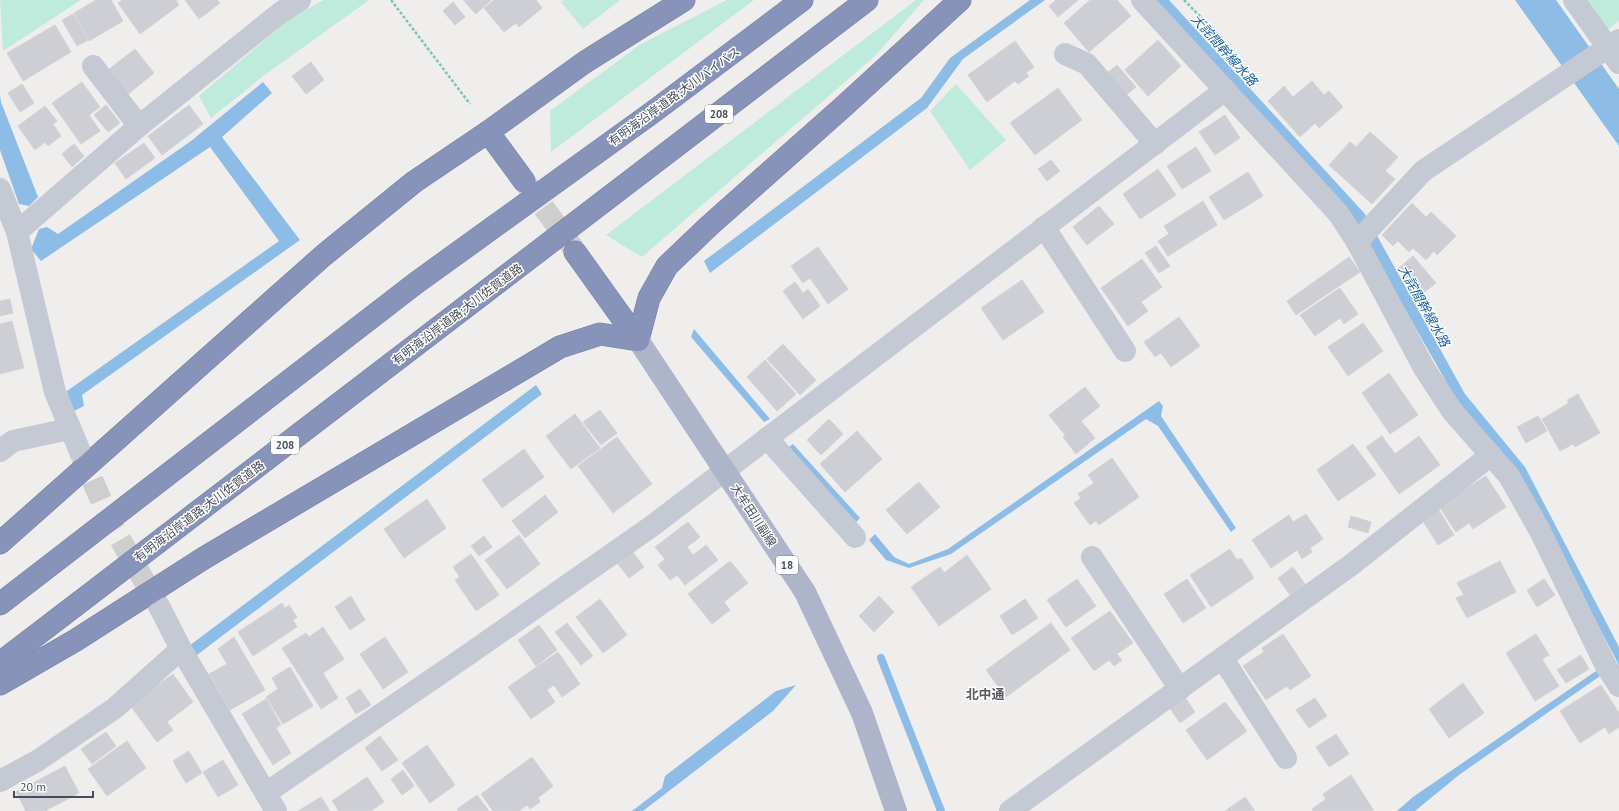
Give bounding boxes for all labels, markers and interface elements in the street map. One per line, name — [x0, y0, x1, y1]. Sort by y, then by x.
water label: 大詫間幹線水路 — [1187, 10, 1261, 90]
street label: 有明海沿岸道路;大川バイパス — [605, 43, 743, 149]
road number: 208 — [705, 105, 733, 123]
street label: 有明海沿岸道路;大川佐賀道路 — [389, 260, 525, 368]
water label: 大詫間幹線水路 — [1395, 262, 1454, 351]
road number: 208 — [271, 436, 299, 454]
street label: 有明海沿岸道路;大川佐賀道路 — [131, 457, 267, 565]
street label: 大牟田川副線 — [728, 481, 780, 549]
road number: 18 — [776, 556, 798, 574]
district label: 北中通 — [965, 686, 1005, 703]
scale bar — [14, 773, 93, 799]
text: 20 m — [20, 779, 46, 794]

